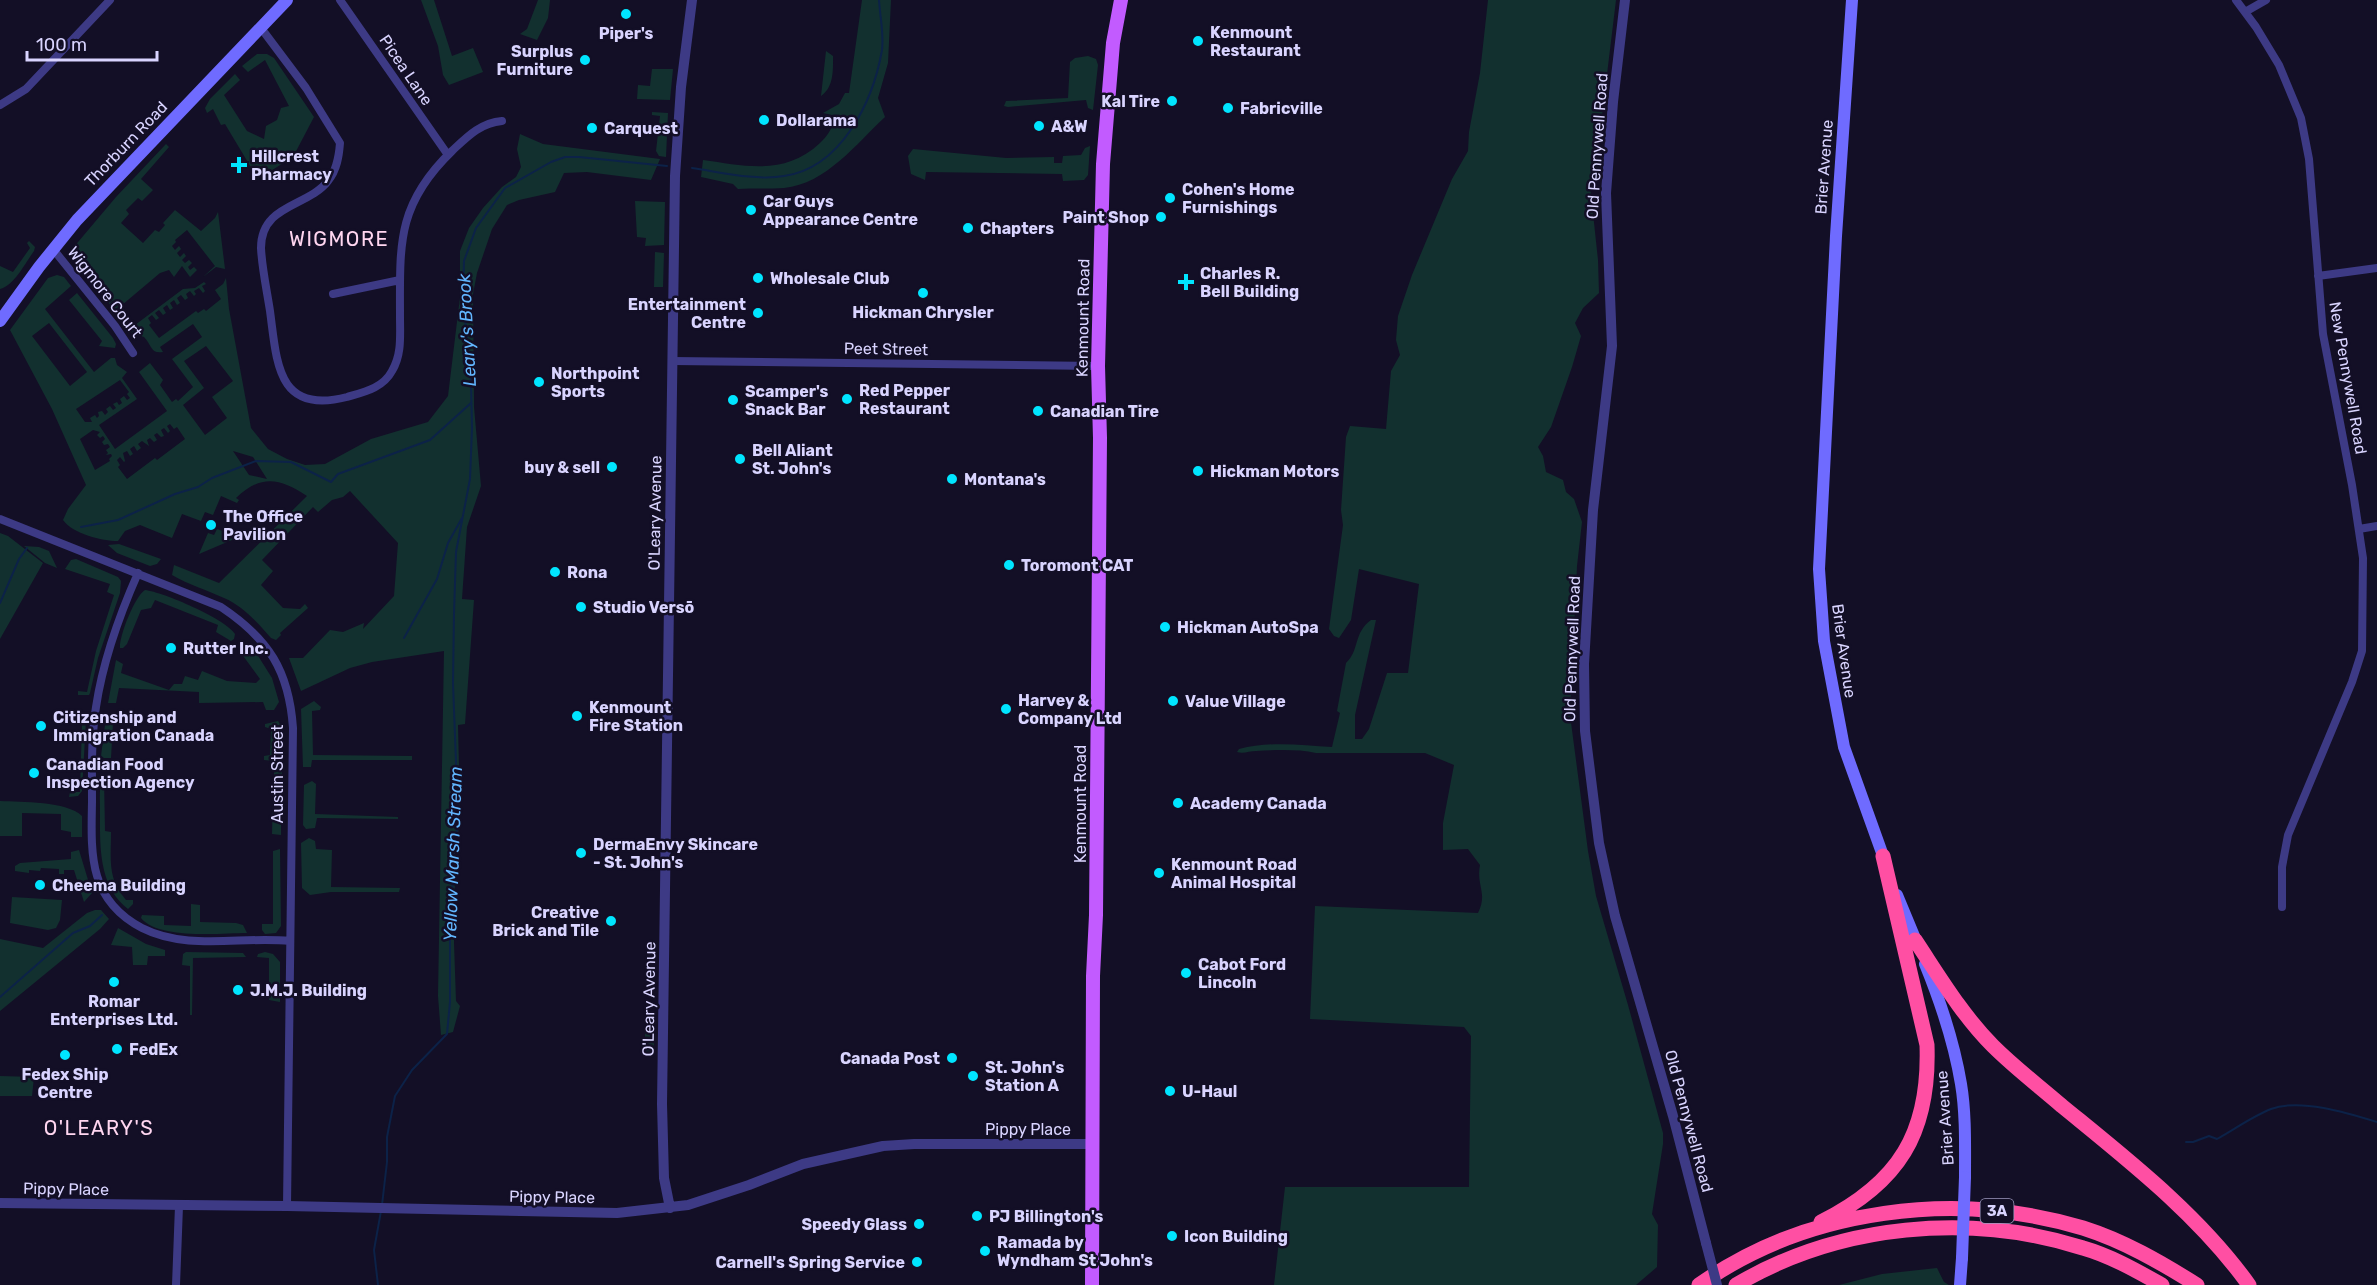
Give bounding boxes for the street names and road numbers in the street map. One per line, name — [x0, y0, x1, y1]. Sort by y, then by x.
street label: Picea Lane — [375, 31, 437, 109]
street label: Old Pennywell Road — [1582, 72, 1612, 220]
street label: Thorburn Road — [81, 98, 171, 190]
street label: Brier Avenue — [1811, 119, 1837, 215]
street label: Wigmore Court — [64, 243, 146, 341]
street label: Kenmount Road — [1072, 259, 1094, 377]
street label: New Pennywell Road — [2325, 300, 2371, 456]
street label: Peet Street — [844, 339, 928, 359]
street label: O'Leary Avenue — [644, 455, 666, 571]
street label: Old Pennywell Road — [1560, 575, 1584, 723]
street label: Brier Avenue — [1828, 603, 1860, 699]
street label: Austin Street — [268, 725, 287, 823]
street label: Kenmount Road — [1071, 745, 1090, 863]
street label: O'Leary Avenue — [638, 941, 660, 1057]
street label: Old Pennywell Road — [1661, 1048, 1717, 1194]
street label: Brier Avenue — [1932, 1070, 1958, 1166]
street label: Pippy Place — [985, 1120, 1071, 1139]
street label: Pippy Place — [23, 1179, 109, 1199]
street label: Pippy Place — [509, 1187, 595, 1207]
road number: 3A — [1980, 1199, 2014, 1223]

